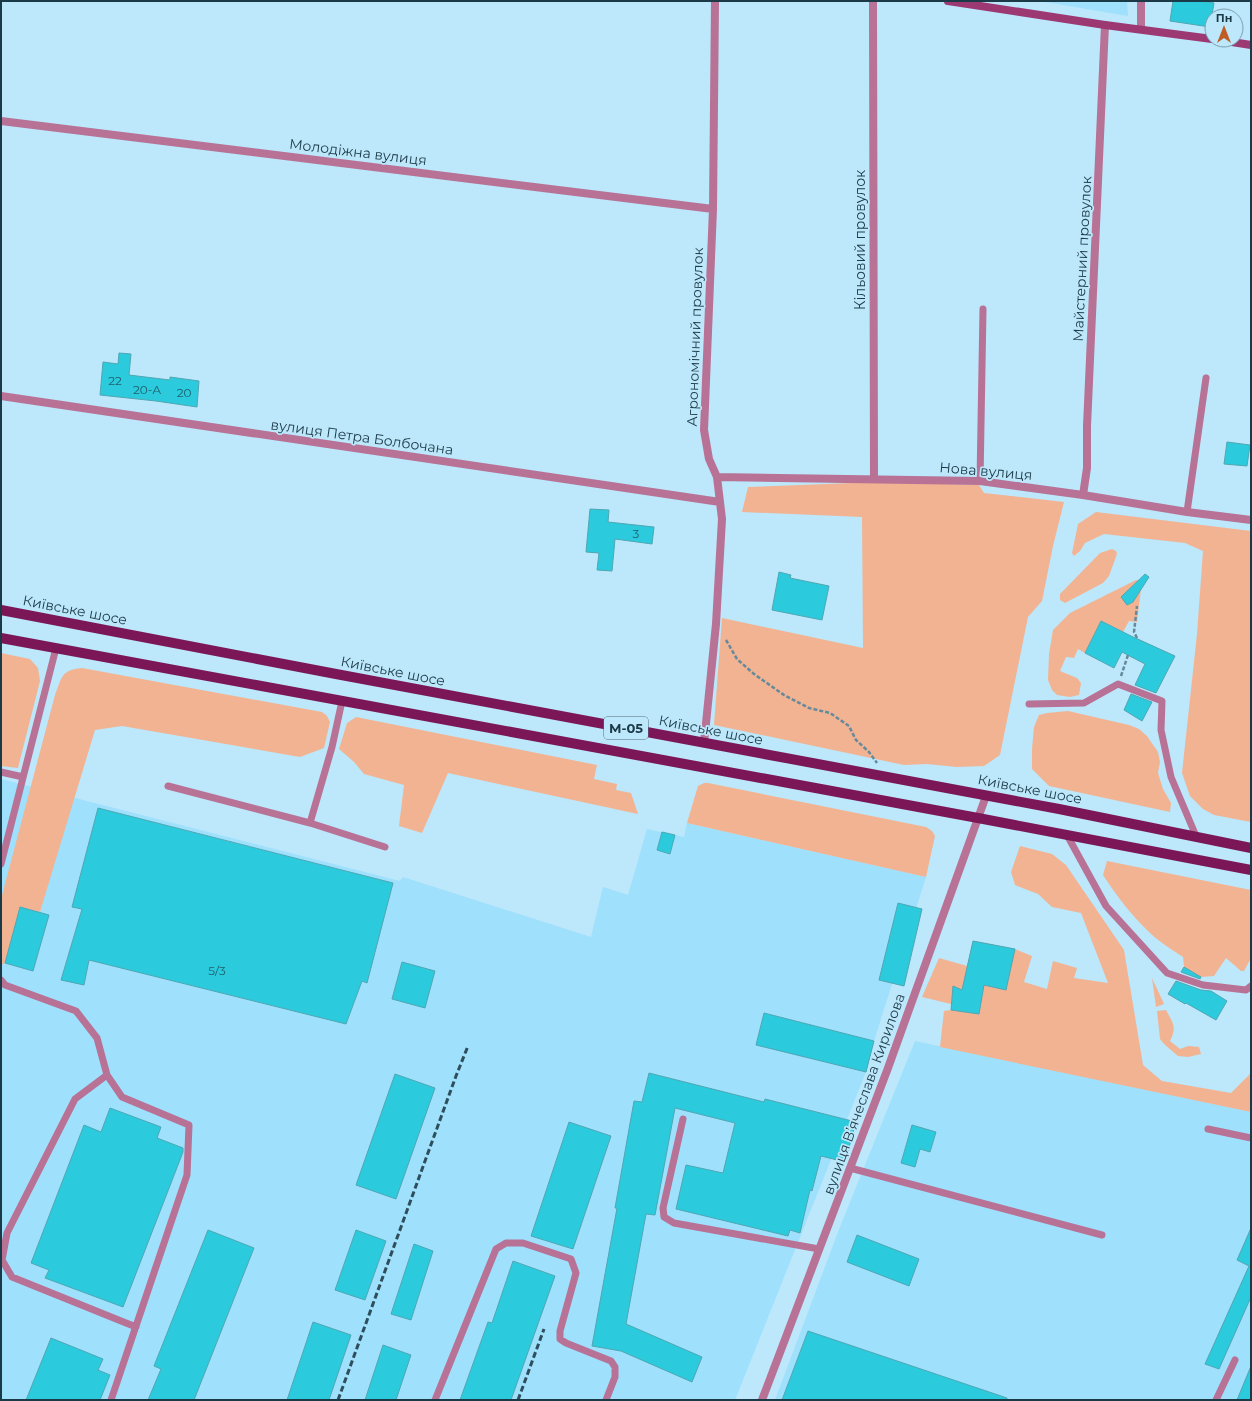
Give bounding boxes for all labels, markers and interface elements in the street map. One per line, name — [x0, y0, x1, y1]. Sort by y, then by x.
north arrow — [1204, 8, 1244, 48]
text: Пн — [1216, 11, 1232, 25]
street label: Молодіжна вулиця — [288, 135, 428, 169]
street label: Кільовий провулок — [851, 170, 869, 310]
street label: Майстерний провулок — [1069, 176, 1095, 342]
street label: Агрономічний провулок — [683, 247, 707, 427]
house number: 22 — [108, 373, 122, 388]
house number: 20-А — [133, 382, 161, 397]
house number: 20 — [177, 385, 191, 400]
street label: вулиця Петра Болбочана — [270, 415, 454, 459]
street label: Нова вулиця — [939, 458, 1033, 484]
house number: 3 — [633, 526, 640, 541]
street label: Київське шосе — [21, 591, 129, 629]
street label: Київське шосе — [339, 652, 447, 690]
street label: Київське шосе — [657, 711, 765, 749]
road number: М-05 — [604, 717, 648, 739]
street label: Київське шосе — [976, 770, 1084, 808]
house number: 5/3 — [208, 963, 226, 978]
street label: вулиця Вʼячеслава Кирилова — [819, 991, 909, 1197]

